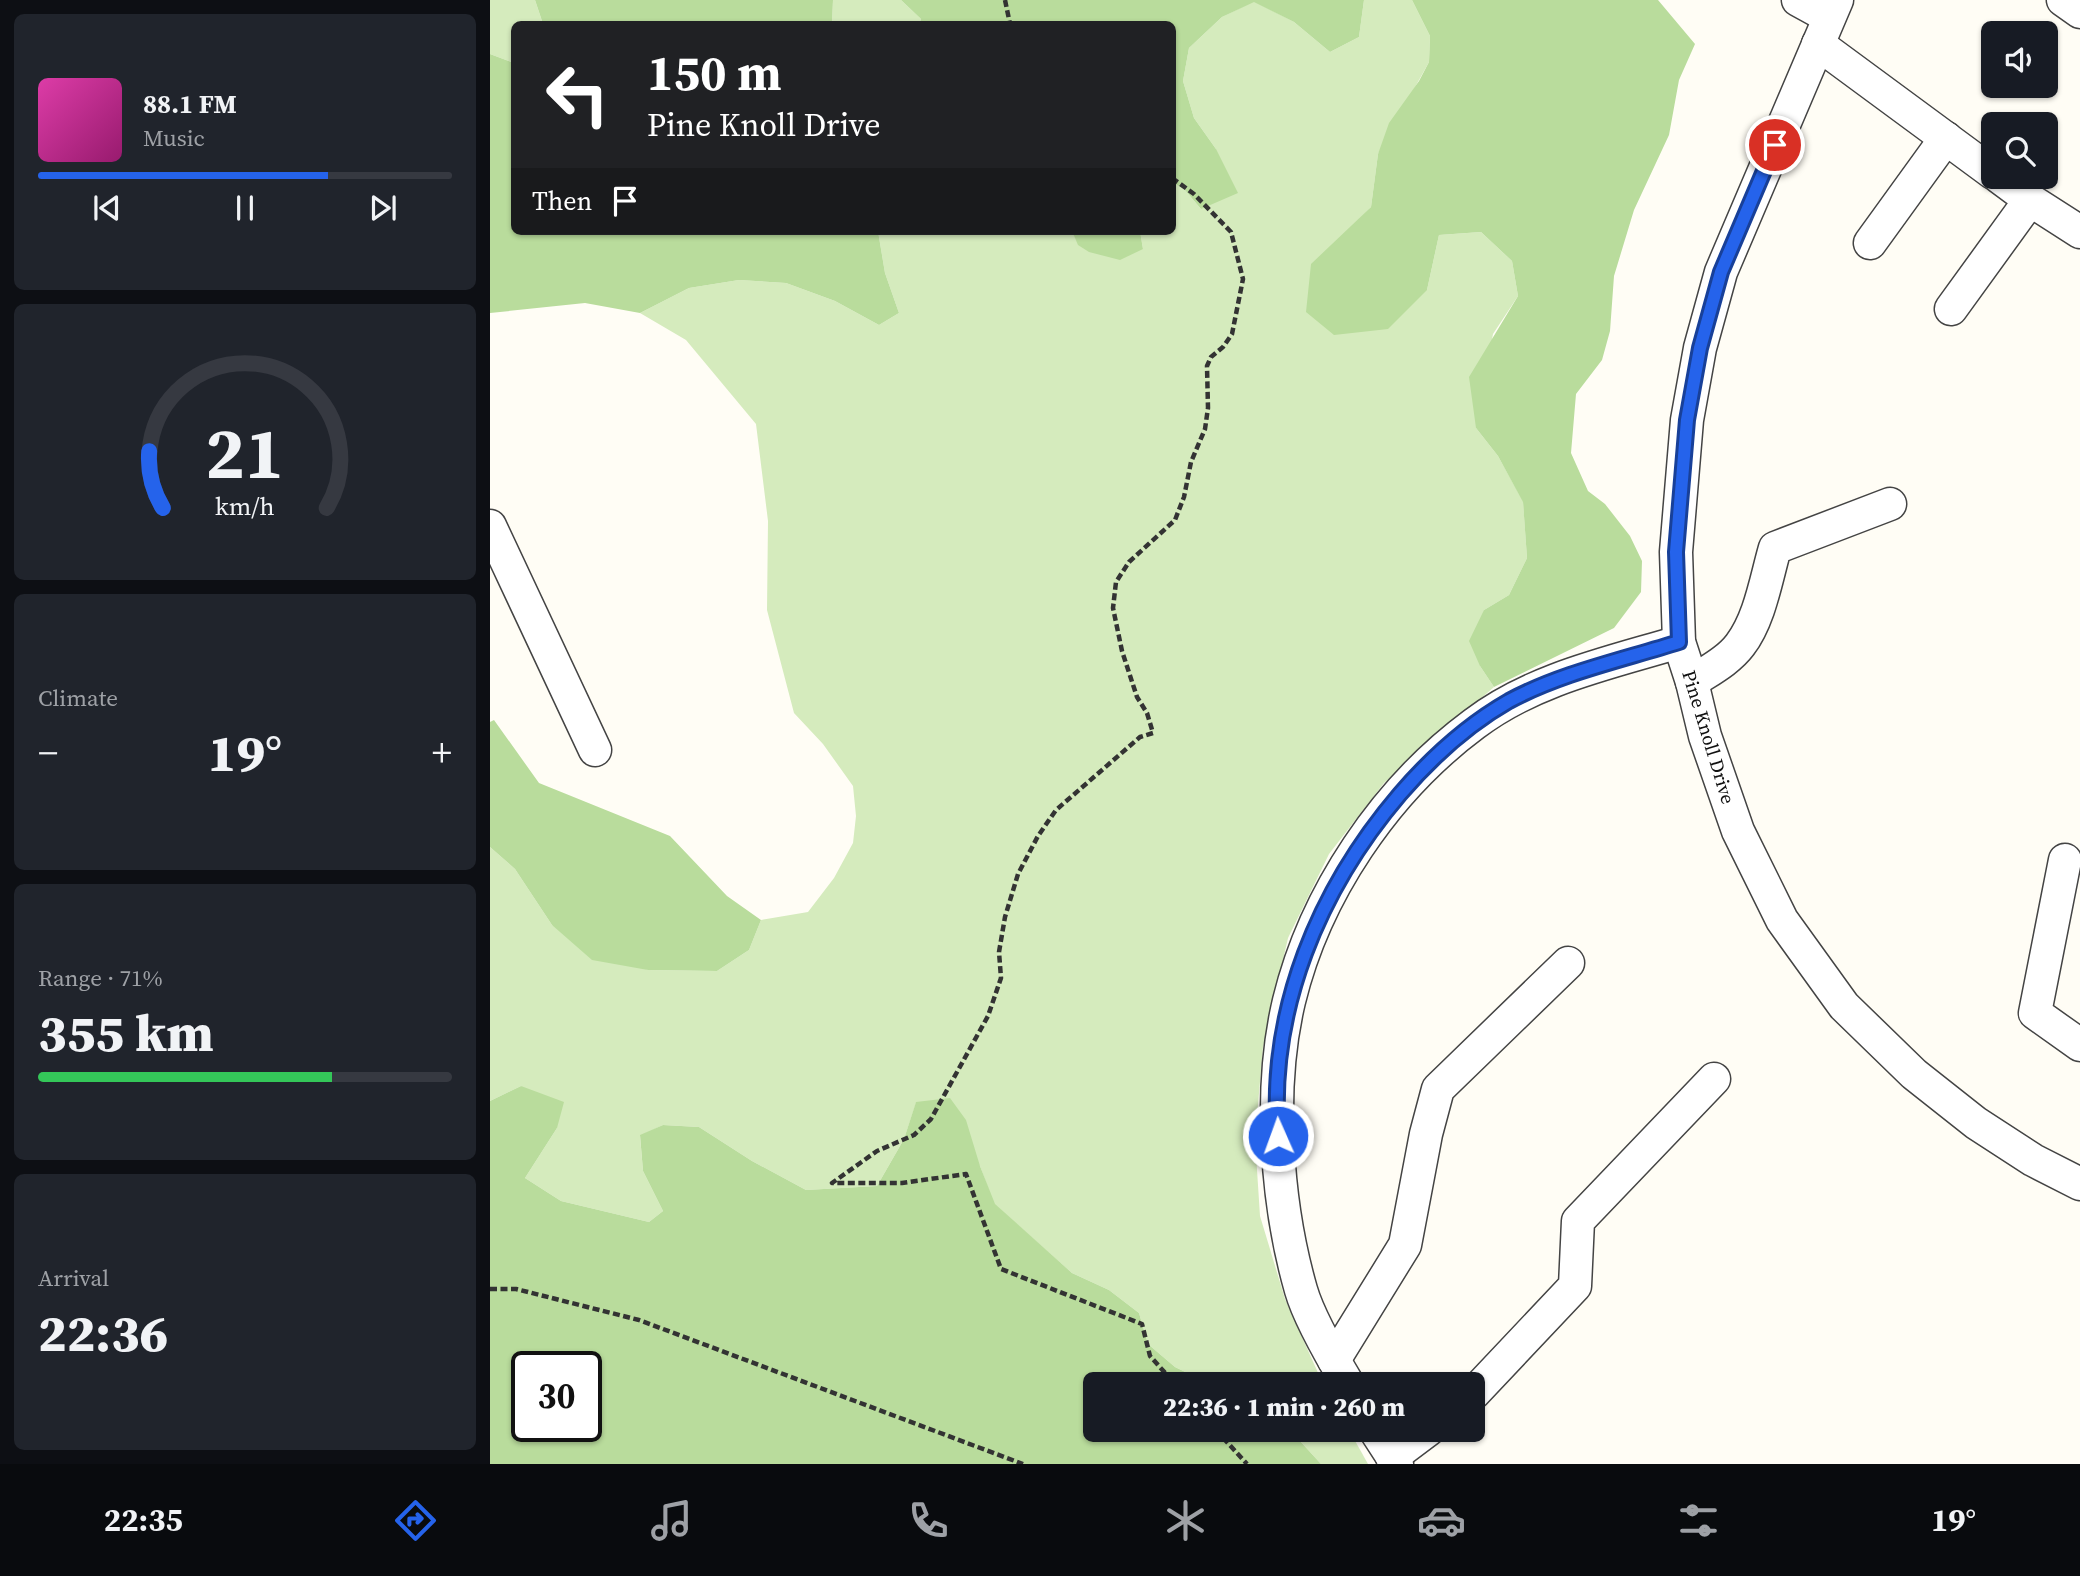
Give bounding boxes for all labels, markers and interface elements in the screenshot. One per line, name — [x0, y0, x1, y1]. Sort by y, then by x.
map controls — [1981, 21, 2058, 189]
button: sound — [1981, 21, 2058, 98]
text: 150 m — [647, 39, 782, 106]
icon: left — [532, 49, 623, 140]
text: 88.1 FM — [143, 86, 237, 122]
text: Pine Knoll Drive — [647, 103, 881, 147]
button: search — [1981, 112, 2058, 189]
pin — [1745, 115, 1805, 175]
text: Music — [143, 122, 205, 154]
icon: arrive — [1756, 126, 1794, 164]
icon: arrive — [606, 182, 644, 220]
text: Then — [532, 183, 592, 219]
icon: previous — [88, 189, 126, 227]
icon: pause — [226, 189, 264, 227]
icon: next — [364, 189, 402, 227]
text: 21 — [206, 403, 284, 502]
text: km/h — [215, 489, 275, 523]
street label: Pine Knoll Drive — [1676, 667, 1742, 807]
text: Climate — [38, 682, 118, 714]
text: 19° — [208, 717, 282, 788]
text: − — [38, 727, 58, 779]
text: + — [432, 727, 452, 779]
text: Range · 71% — [38, 962, 163, 994]
text: 355 km — [38, 997, 214, 1068]
position arrow — [1241, 1099, 1315, 1173]
text: Arrival — [38, 1262, 109, 1294]
text: 22:36 — [38, 1297, 168, 1368]
speed limit sign: 30 — [511, 1351, 602, 1442]
text: 22:36 · 1 min · 260 m — [1163, 1389, 1405, 1425]
icon: directions — [391, 1496, 440, 1545]
icon: music — [647, 1496, 696, 1545]
icon: phone — [904, 1496, 953, 1545]
icon: climate — [1161, 1496, 1210, 1545]
icon: car — [1417, 1496, 1466, 1545]
icon: filters — [1674, 1496, 1723, 1545]
text: 22:35 — [104, 1498, 183, 1542]
text: 19° — [1931, 1498, 1976, 1542]

